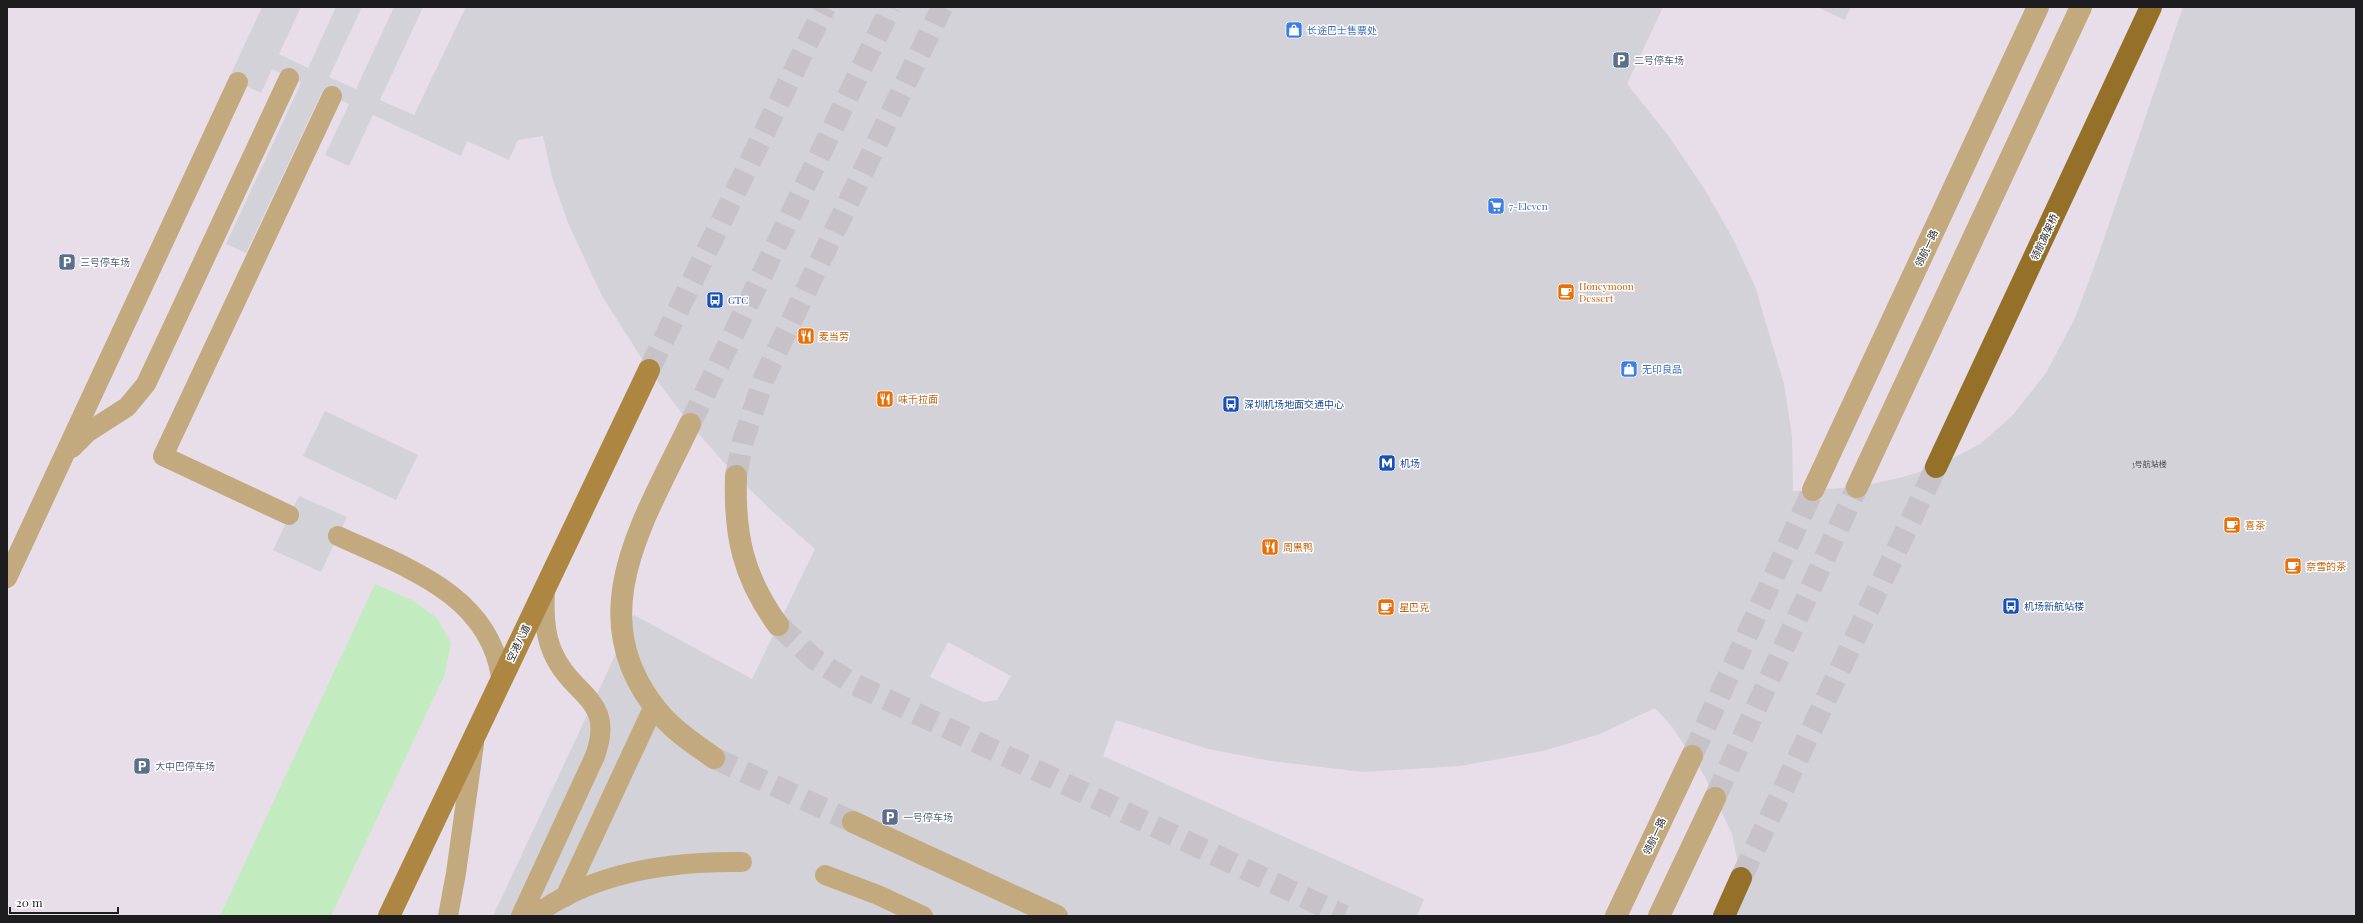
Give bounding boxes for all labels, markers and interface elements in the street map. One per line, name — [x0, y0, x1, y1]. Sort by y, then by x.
shop icon: 长途巴士售票处 — [1284, 20, 1304, 40]
place label: 长途巴士售票处 — [1307, 23, 1377, 37]
parking icon: 二号停车场 — [1611, 50, 1631, 70]
place label: 二号停车场 — [1634, 53, 1684, 67]
supermarket icon: 7-Eleven — [1486, 196, 1506, 216]
place label: 7-Eleven — [1509, 199, 1548, 213]
street label: 领航高架桥 — [2027, 211, 2061, 263]
street label: 领航一路 — [1911, 227, 1941, 269]
parking icon: 三号停车场 — [57, 252, 77, 272]
place label: 三号停车场 — [80, 255, 130, 269]
place label: Honeymoon Dessert — [1579, 279, 1634, 305]
cafe icon: Honeymoon Dessert — [1556, 282, 1576, 302]
bus stop icon: GTC — [705, 290, 725, 310]
place label: GTC — [728, 293, 748, 307]
restaurant icon: 麦当劳 — [796, 326, 816, 346]
place label: 麦当劳 — [819, 329, 849, 343]
shop icon: 无印良品 — [1619, 359, 1639, 379]
place label: 无印良品 — [1642, 362, 1682, 376]
restaurant icon: 味千拉面 — [875, 389, 895, 409]
place label: 味千拉面 — [898, 392, 938, 406]
bus stop icon: 深圳机场地面交通中心 — [1221, 394, 1241, 414]
place label: 深圳机场地面交通中心 — [1244, 397, 1344, 411]
metro station icon: 机场 — [1377, 453, 1397, 473]
place label: 机场 — [1400, 456, 1420, 470]
house number: 3号航站楼 — [2131, 458, 2167, 469]
cafe icon: 喜茶 — [2222, 515, 2242, 535]
place label: 喜茶 — [2245, 518, 2266, 532]
restaurant icon: 周黑鸭 — [1260, 537, 1280, 557]
place label: 周黑鸭 — [1283, 540, 1313, 554]
cafe icon: 奈雪的茶 — [2283, 556, 2303, 576]
place label: 奈雪的茶 — [2306, 559, 2347, 573]
bus stop icon: 机场新航站楼 — [2001, 596, 2021, 616]
cafe icon: 星巴克 — [1376, 597, 1396, 617]
place label: 机场新航站楼 — [2024, 599, 2084, 613]
place label: 星巴克 — [1399, 600, 1429, 614]
street label: 空港八道 — [503, 622, 533, 664]
parking icon: 大中巴停车场 — [132, 756, 152, 776]
place label: 大中巴停车场 — [155, 759, 215, 773]
parking icon: 一号停车场 — [880, 807, 900, 827]
place label: 一号停车场 — [903, 810, 953, 824]
street label: 领航一路 — [1639, 815, 1669, 857]
scale bar — [10, 889, 118, 915]
text: 20 m — [16, 894, 43, 910]

